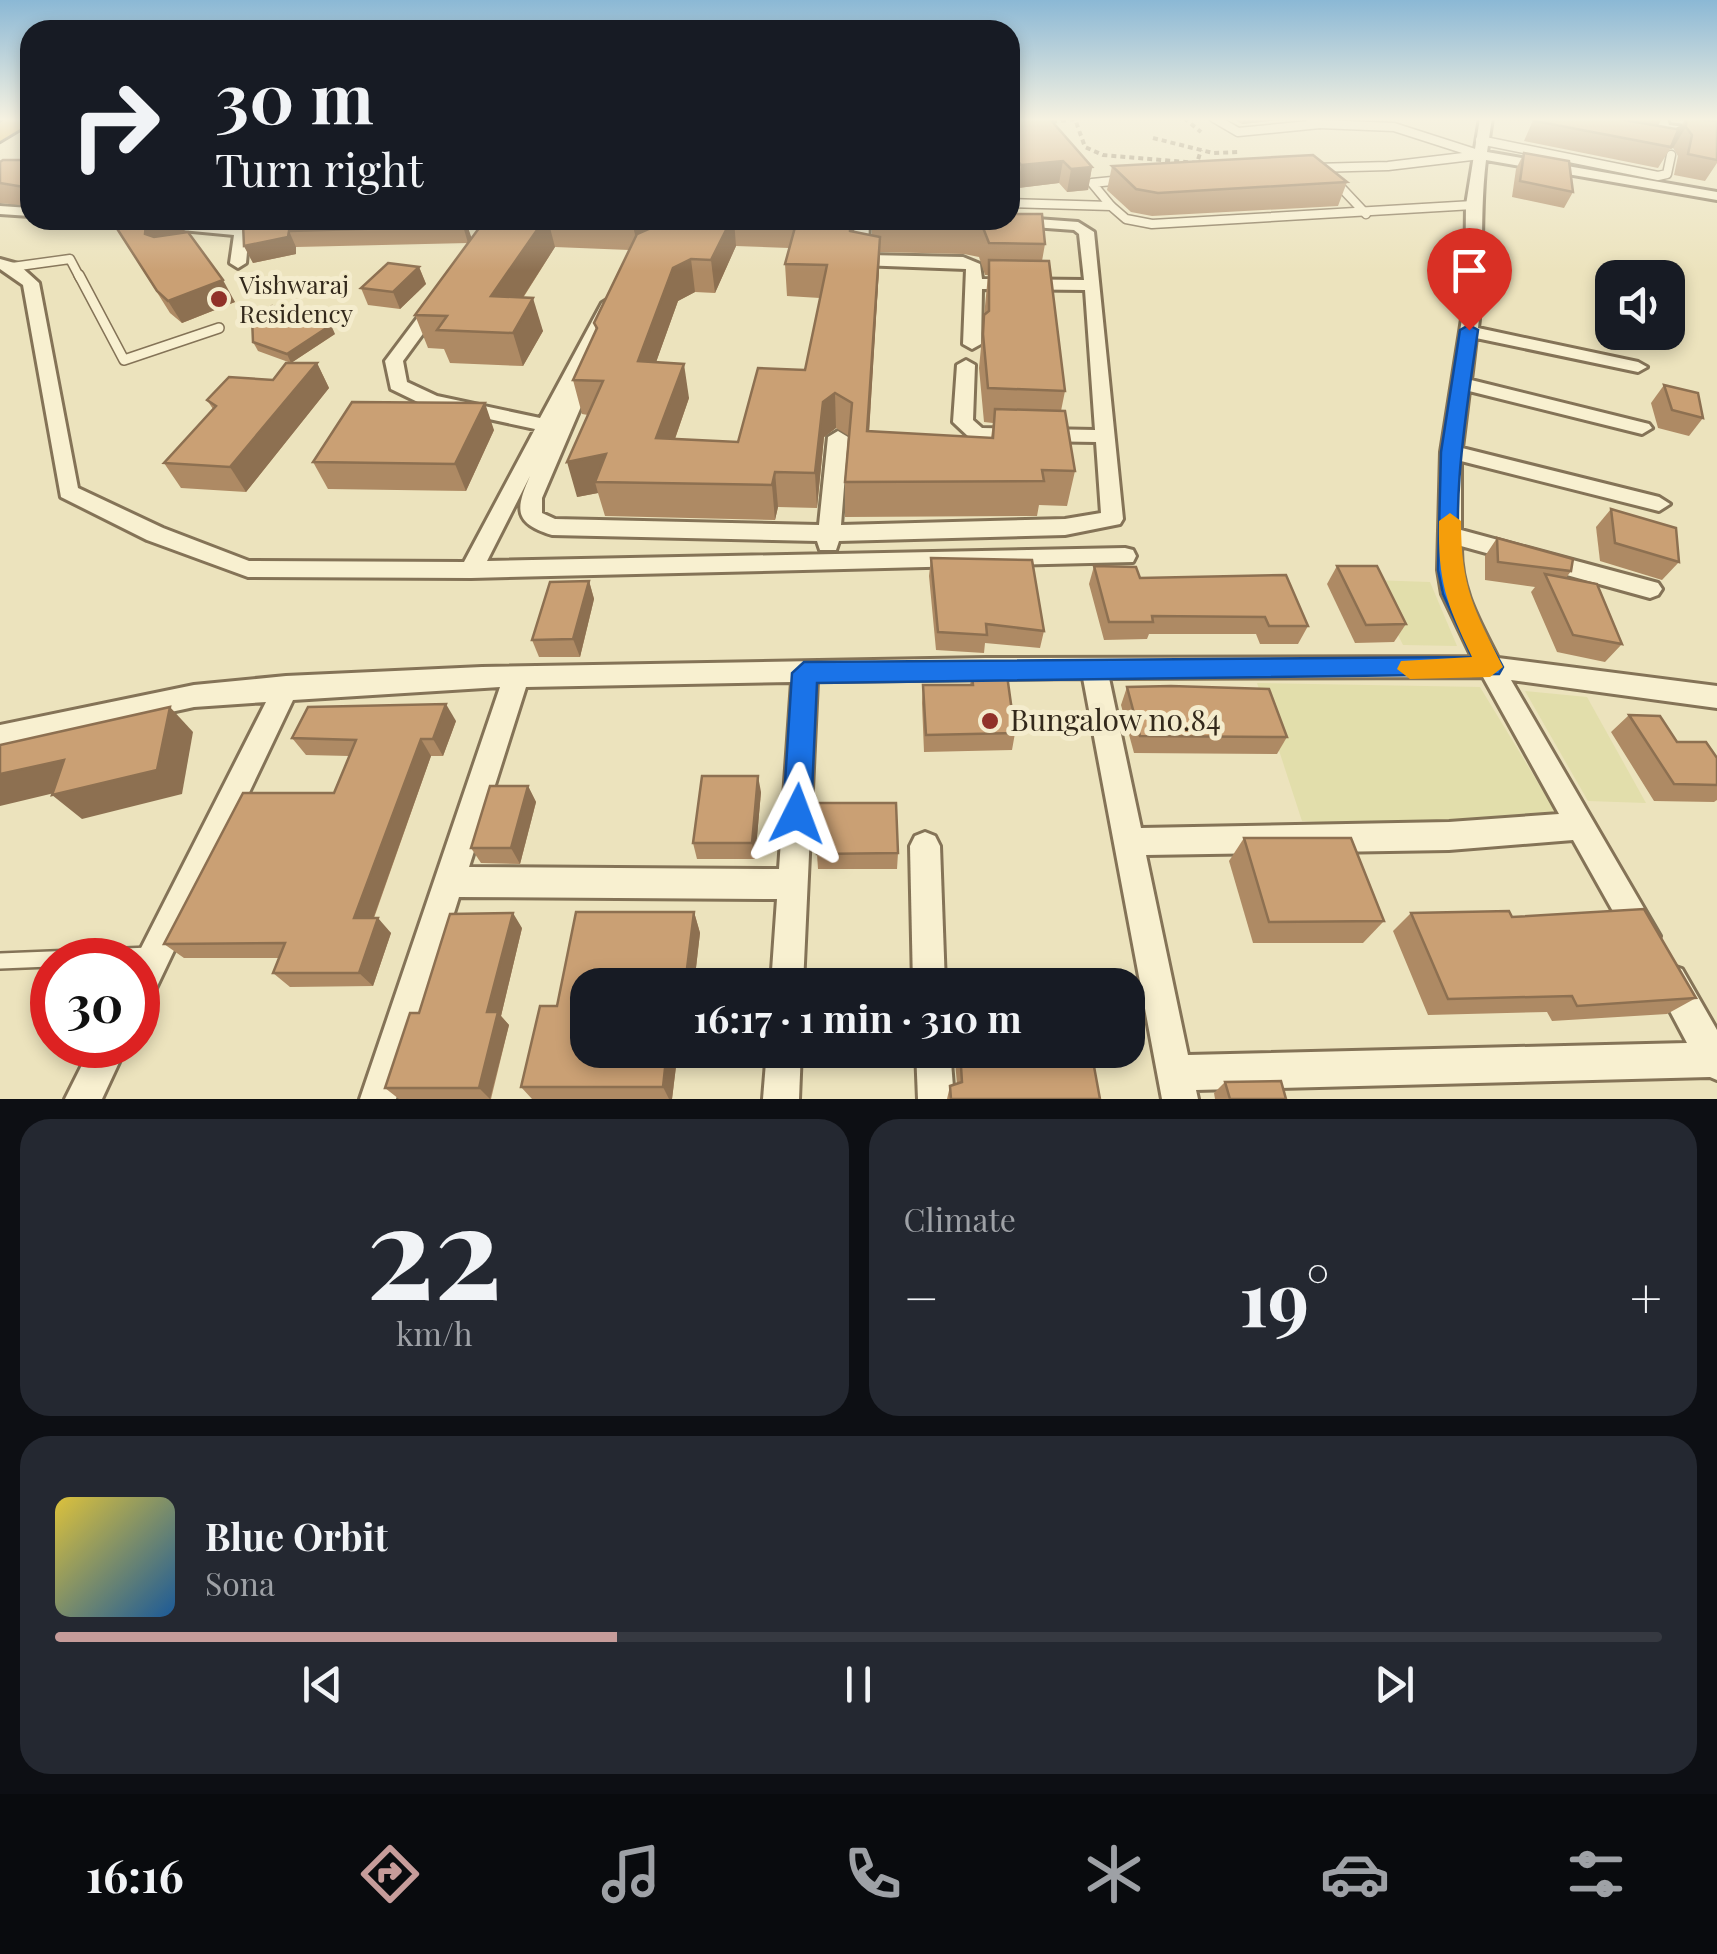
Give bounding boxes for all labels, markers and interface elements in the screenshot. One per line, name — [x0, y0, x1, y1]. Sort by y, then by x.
text: 30 m — [215, 48, 374, 142]
icon: right — [50, 60, 180, 190]
text: Turn right — [215, 138, 423, 198]
pin — [1427, 228, 1512, 331]
icon: arrive — [1442, 243, 1497, 298]
map controls — [1595, 260, 1685, 350]
button: sound — [1595, 260, 1685, 350]
place label: Vishwaraj Residency — [238, 267, 354, 329]
marker: Vishwaraj Residency — [208, 288, 230, 310]
place label: Bungalow no.84 — [1010, 699, 1221, 739]
marker: Bungalow no.84 — [979, 710, 1001, 732]
position arrow — [745, 762, 849, 866]
speed limit sign: 30 — [30, 938, 160, 1068]
text: 16:17 · 1 min · 310 m — [693, 992, 1022, 1043]
text: 22 — [366, 1159, 502, 1333]
text: Climate — [904, 1197, 1016, 1240]
text: 19° — [1239, 1246, 1330, 1346]
text: − — [904, 1259, 939, 1333]
text: + — [1630, 1259, 1662, 1333]
text: km/h — [396, 1311, 473, 1354]
text: Blue Orbit — [205, 1510, 388, 1561]
text: Sona — [205, 1561, 275, 1604]
icon: previous — [295, 1657, 350, 1712]
icon: pause — [831, 1657, 886, 1712]
icon: next — [1367, 1657, 1422, 1712]
icon: directions — [355, 1839, 425, 1909]
icon: music — [596, 1839, 666, 1909]
icon: phone — [838, 1839, 908, 1909]
icon: climate — [1079, 1839, 1149, 1909]
icon: car — [1320, 1839, 1390, 1909]
icon: filters — [1561, 1839, 1631, 1909]
text: 16:16 — [86, 1844, 184, 1904]

